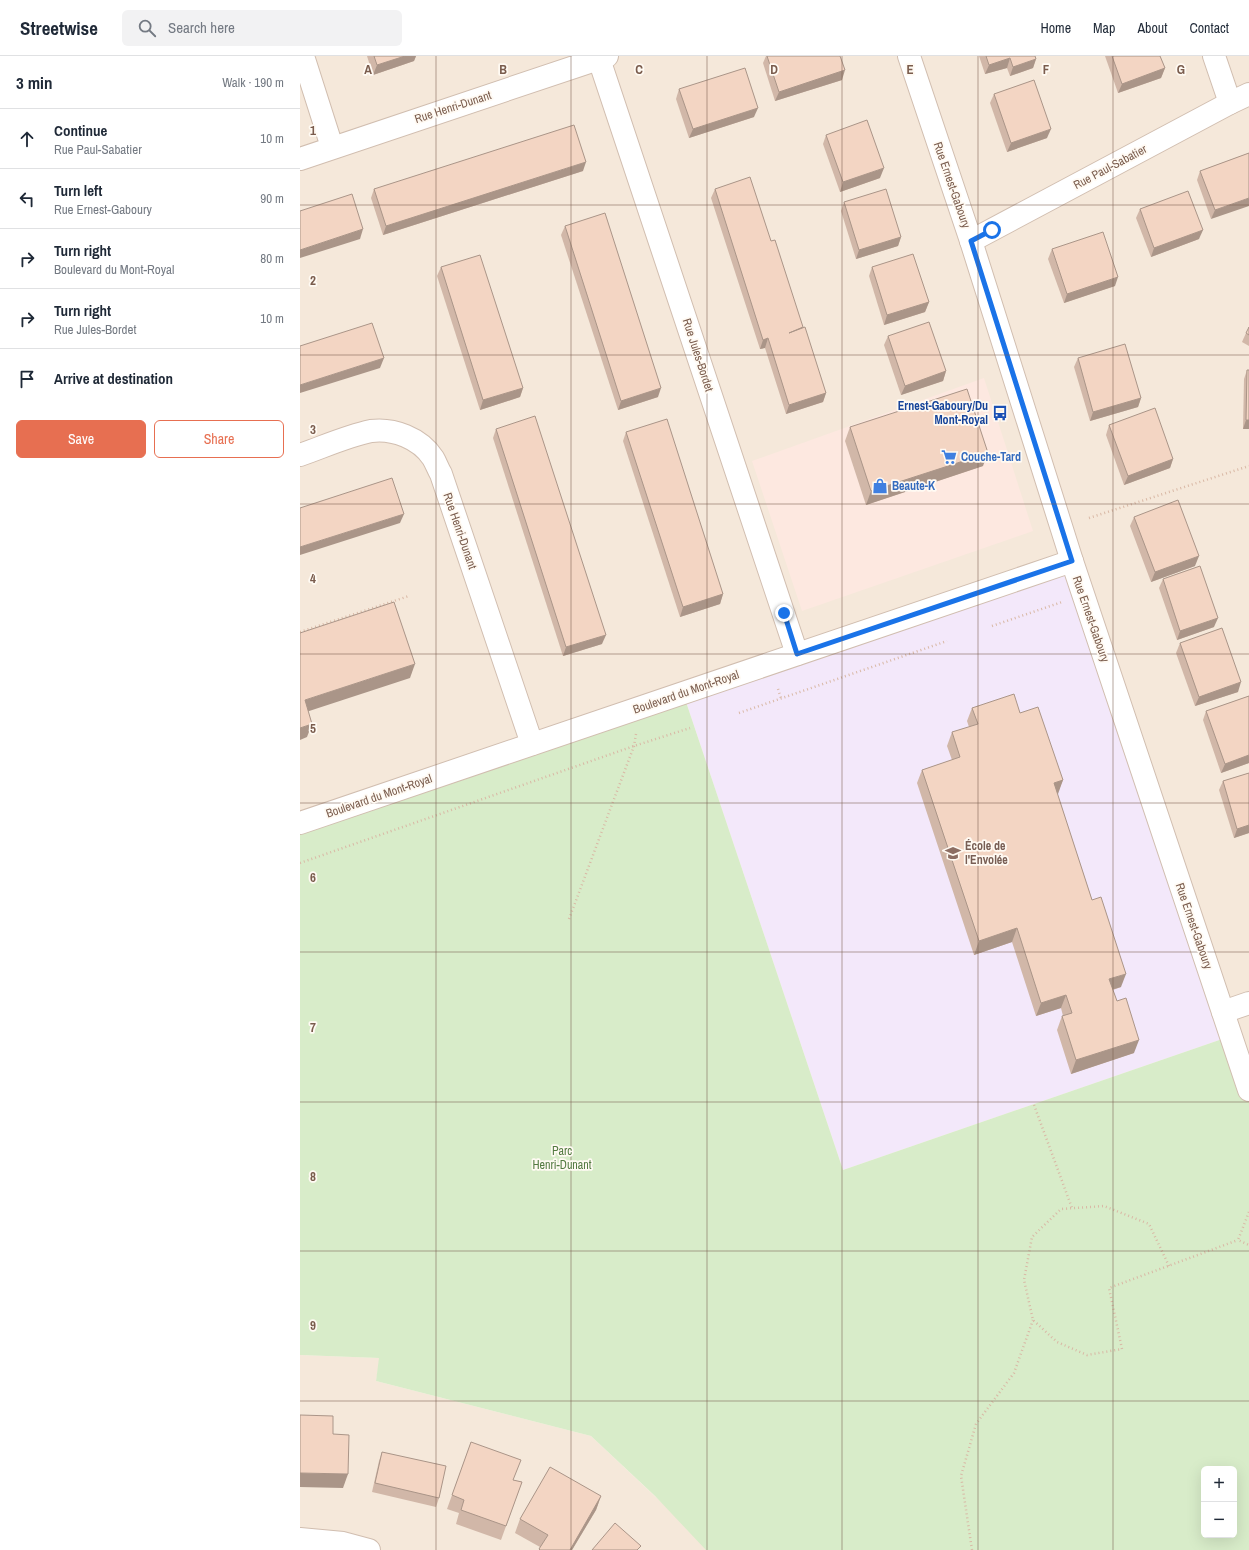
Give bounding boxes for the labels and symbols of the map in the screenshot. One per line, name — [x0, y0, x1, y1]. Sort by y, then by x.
text: A — [364, 61, 372, 78]
text: B — [499, 61, 507, 78]
text: C — [635, 61, 643, 78]
text: D — [770, 61, 778, 78]
text: E — [906, 61, 914, 78]
text: F — [1043, 61, 1050, 78]
text: G — [1177, 61, 1185, 78]
street label: Rue Henri-Dunant — [413, 87, 494, 127]
text: 1 — [310, 122, 316, 139]
street label: Rue Ernest-Gaboury — [930, 140, 974, 230]
street label: Rue Paul-Sabatier — [1071, 141, 1150, 193]
route start — [983, 221, 1001, 239]
text: 2 — [310, 272, 316, 289]
street label: Rue Jules-Bordet — [679, 316, 717, 394]
place label: Ernest-Gaboury/Du Mont-Royal — [898, 398, 988, 428]
bus stop icon: Ernest-Gaboury/Du Mont-Royal — [991, 404, 1009, 422]
text: 3 — [310, 421, 316, 438]
supermarket icon: Couche-Tard — [940, 448, 958, 466]
place label: Couche-Tard — [961, 449, 1021, 465]
shop icon: Beaute-K — [871, 477, 889, 495]
place label: Beaute-K — [892, 478, 936, 494]
street label: Rue Henri-Dunant — [439, 491, 481, 572]
text: 4 — [310, 570, 316, 587]
street label: Rue Ernest-Gaboury — [1069, 574, 1113, 664]
route end — [775, 604, 793, 622]
street label: Boulevard du Mont-Royal — [631, 666, 741, 718]
text: 5 — [310, 720, 316, 737]
street label: Boulevard du Mont-Royal — [324, 770, 434, 822]
place label: École de l'Envolée — [965, 838, 1008, 868]
school or university icon: École de l'Envolée — [944, 844, 962, 862]
text: 6 — [310, 869, 316, 886]
street label: Rue Ernest-Gaboury — [1172, 881, 1216, 971]
text: 7 — [310, 1019, 316, 1036]
park label: Parc Henri-Dunant — [532, 1143, 592, 1173]
text: 8 — [310, 1168, 316, 1185]
text: 9 — [310, 1317, 316, 1334]

